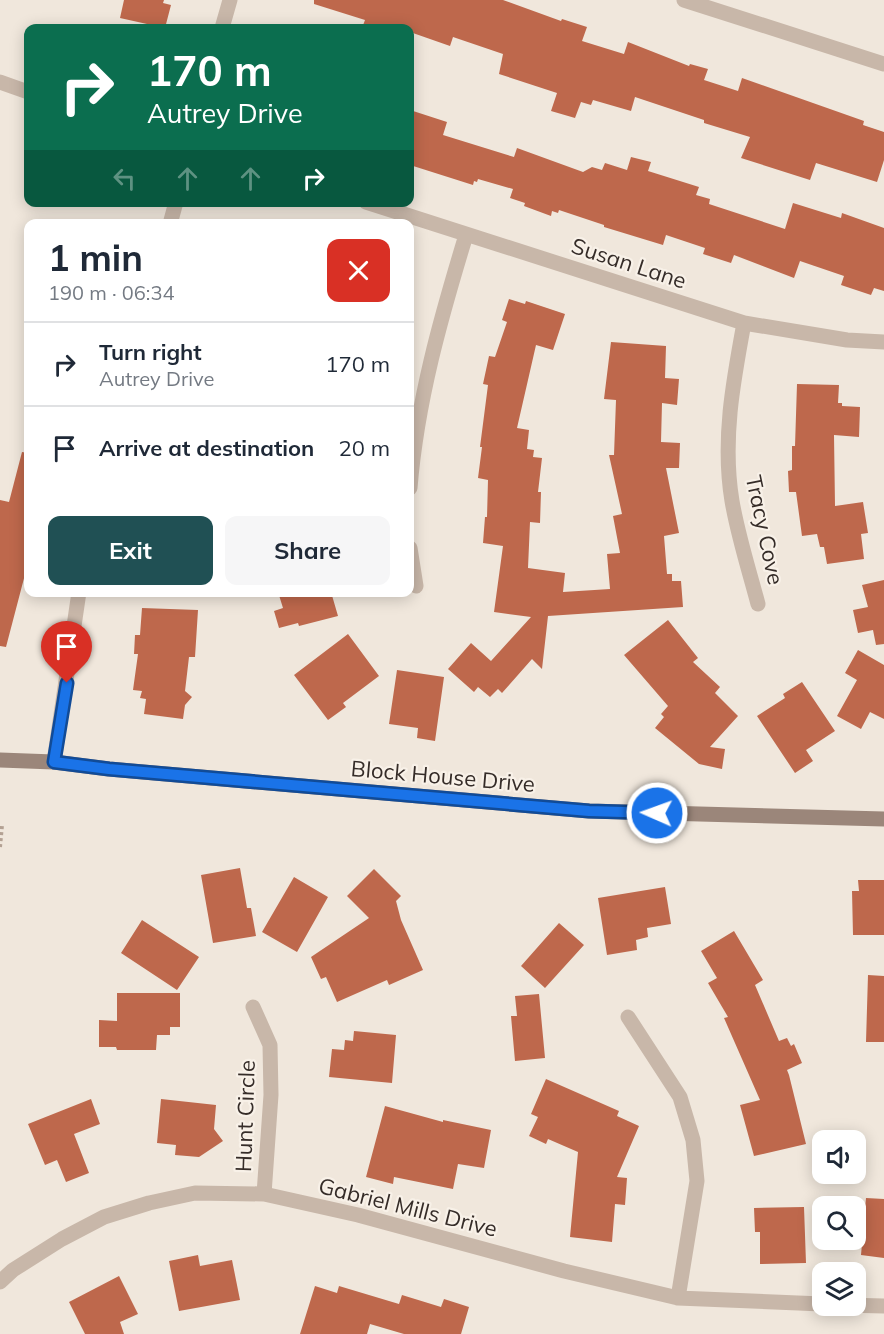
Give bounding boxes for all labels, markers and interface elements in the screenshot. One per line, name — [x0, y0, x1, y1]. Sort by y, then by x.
text: 170 m — [147, 44, 272, 97]
icon: right — [48, 48, 126, 126]
text: Autrey Drive — [147, 96, 303, 130]
icon: left — [108, 162, 141, 195]
icon: ahead — [171, 162, 204, 195]
icon: ahead — [234, 162, 267, 195]
icon: right — [297, 162, 330, 195]
street label: Susan Lane — [568, 231, 690, 295]
text: 1 min — [48, 235, 143, 280]
button: close — [327, 239, 390, 302]
text: 190 m · 06:34 — [48, 280, 174, 305]
text: Turn right — [99, 338, 202, 366]
icon: right — [48, 348, 81, 381]
text: 170 m — [325, 350, 390, 378]
text: Autrey Drive — [99, 366, 214, 391]
icon: arrive — [48, 432, 81, 465]
text: Arrive at destination — [99, 434, 314, 462]
text: 20 m — [339, 434, 390, 462]
street label: Tracy Cove — [740, 473, 790, 587]
button: Exit — [48, 516, 213, 585]
button: Share — [225, 516, 390, 585]
pin — [41, 621, 92, 683]
icon: arrive — [50, 630, 83, 663]
street label: Block House Drive — [350, 754, 536, 798]
position arrow — [625, 781, 689, 845]
street label: Hunt Circle — [229, 1059, 261, 1173]
map controls — [812, 1130, 866, 1316]
button: sound — [812, 1130, 866, 1184]
street label: Gabriel Mills Drive — [316, 1171, 500, 1243]
button: search — [812, 1196, 866, 1250]
button: layers — [812, 1262, 866, 1316]

